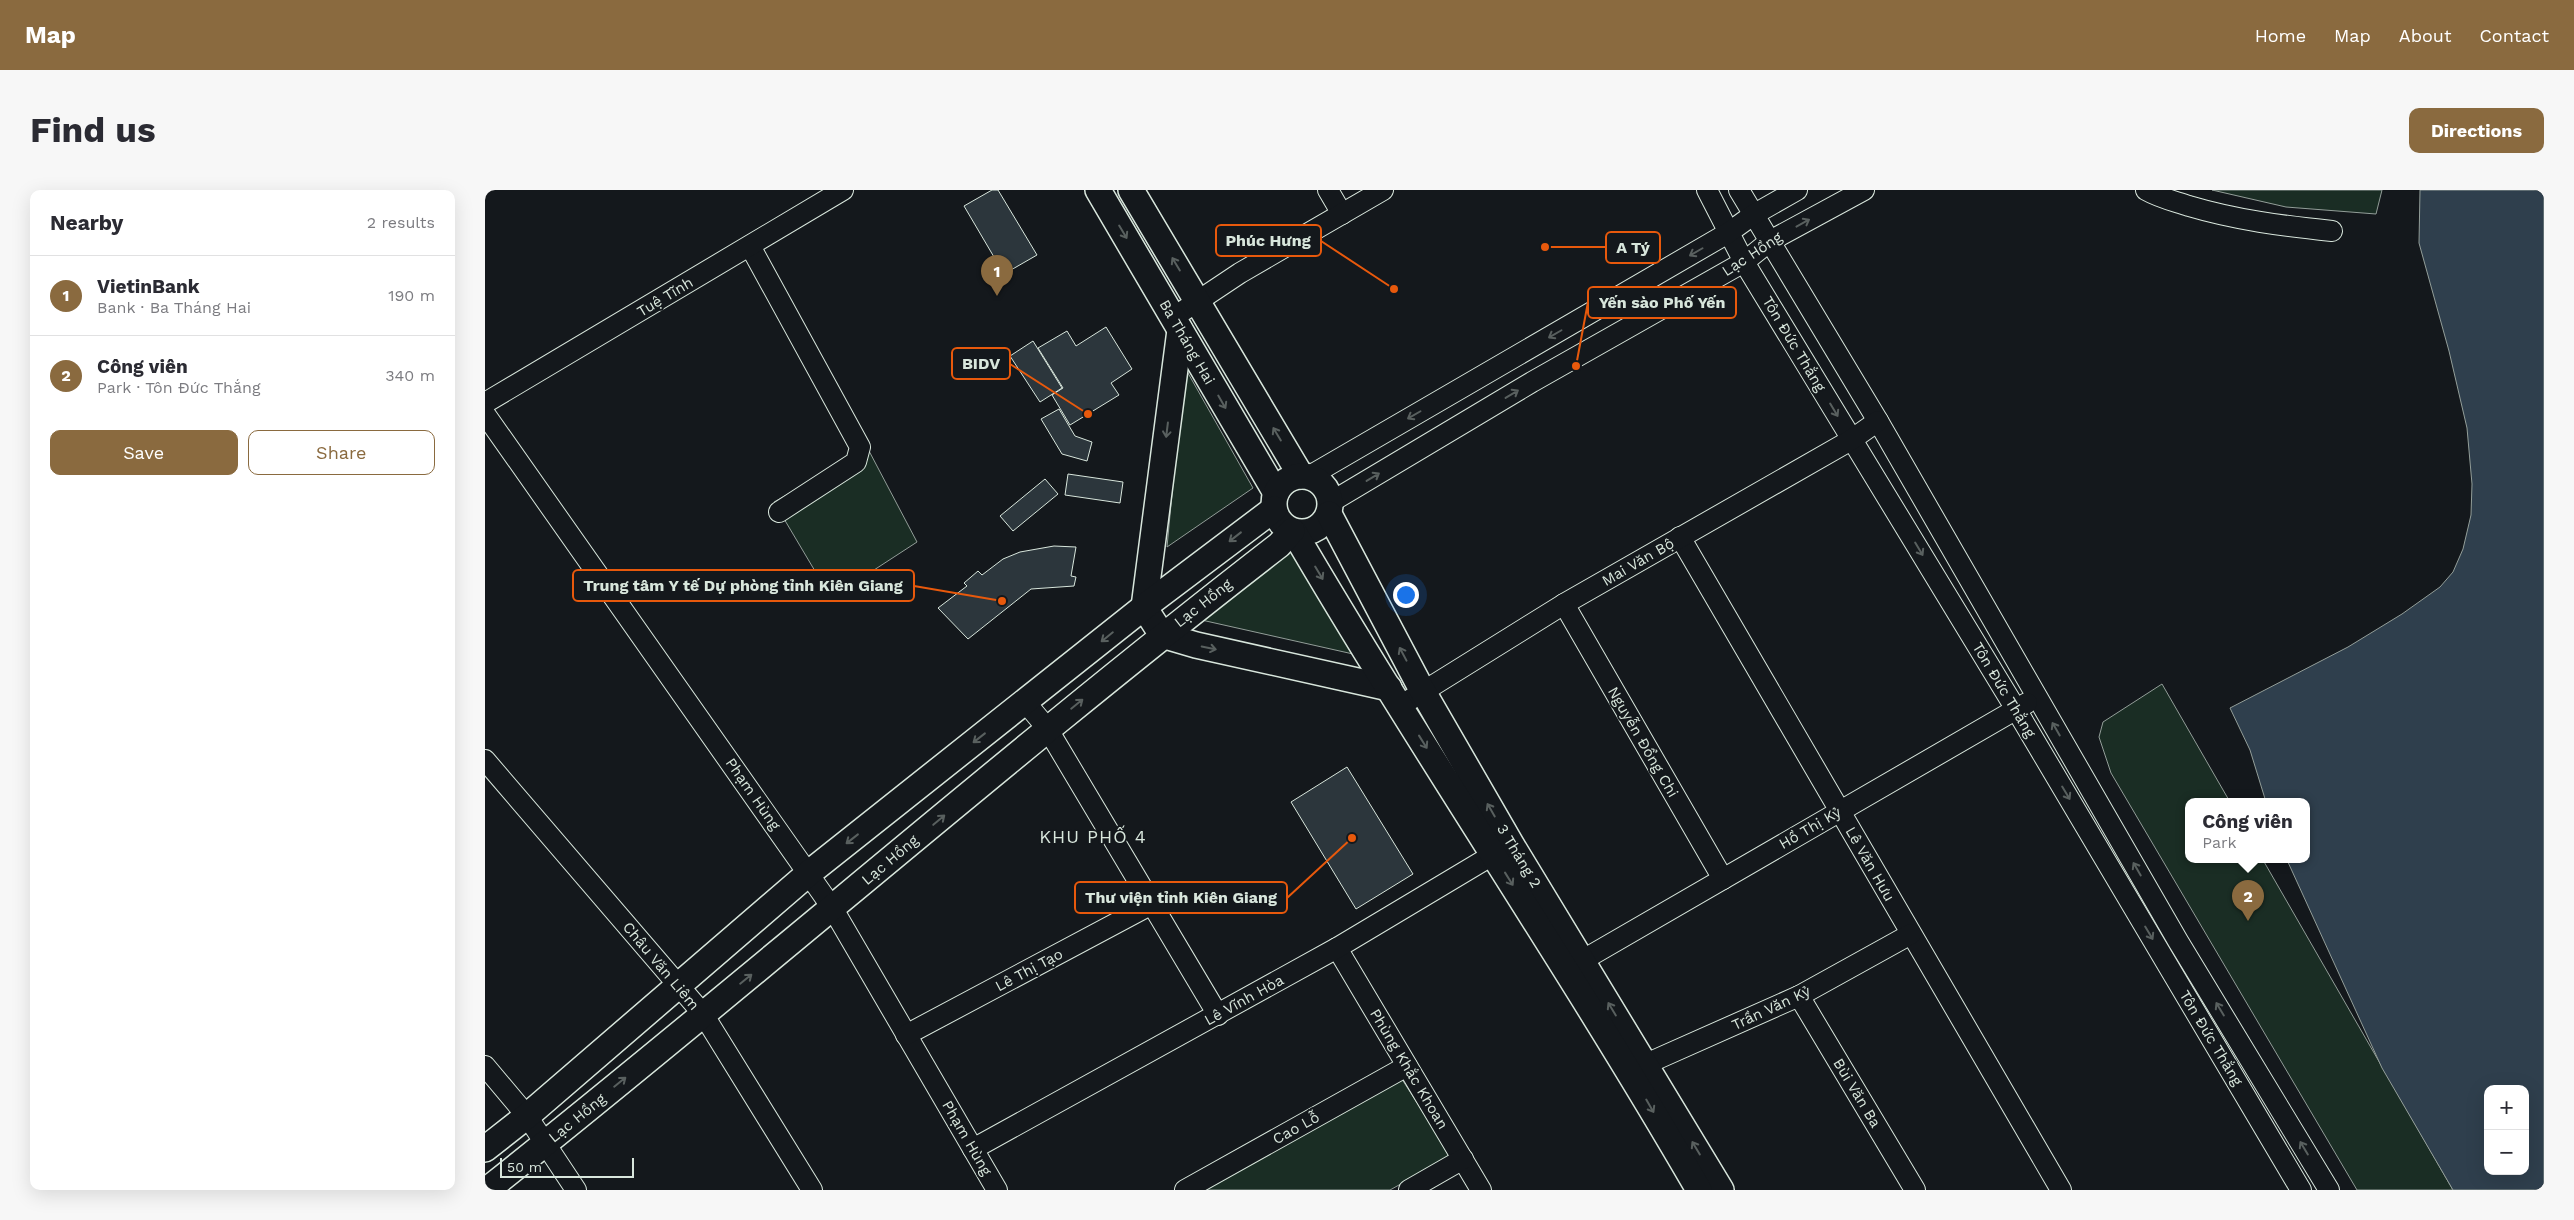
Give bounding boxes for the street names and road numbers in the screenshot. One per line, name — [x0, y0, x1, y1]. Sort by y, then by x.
street label: Lạc Hồng — [1719, 228, 1785, 280]
street label: Tuệ Tĩnh — [634, 273, 696, 321]
street label: Tôn Đức Thắng — [1758, 293, 1830, 395]
street label: Ba Tháng Hai — [1155, 296, 1219, 388]
street label: Mai Văn Bộ — [1599, 534, 1677, 590]
street label: Lạc Hồng — [1171, 575, 1235, 631]
street label: Tôn Đức Thắng — [1968, 639, 2040, 741]
street label: Nguyễn Đổng Chi — [1604, 683, 1683, 801]
street label: Phạm Hùng — [722, 755, 784, 833]
street label: Hồ Thị Kỷ — [1776, 803, 1844, 853]
street label: 3 Tháng 2 — [1493, 821, 1545, 891]
street label: Lê Văn Hưu — [1841, 824, 1899, 904]
street label: Lạc Hồng — [858, 831, 922, 889]
street label: Châu Văn Liêm — [619, 918, 703, 1014]
street label: Lê Thị Tạo — [992, 945, 1066, 995]
street label: Lê Vĩnh Hòa — [1201, 971, 1287, 1029]
street label: Trần Văn Kỷ — [1729, 982, 1814, 1034]
street label: Tôn Đức Thắng — [2175, 987, 2247, 1089]
street label: Phùng Khắc Khoan — [1366, 1006, 1452, 1132]
street label: Bùi Văn Ba — [1829, 1055, 1885, 1131]
street label: Lạc Hồng — [545, 1090, 609, 1146]
street label: Phạm Hùng — [938, 1097, 996, 1179]
street label: Cao Lỗ — [1269, 1107, 1323, 1148]

